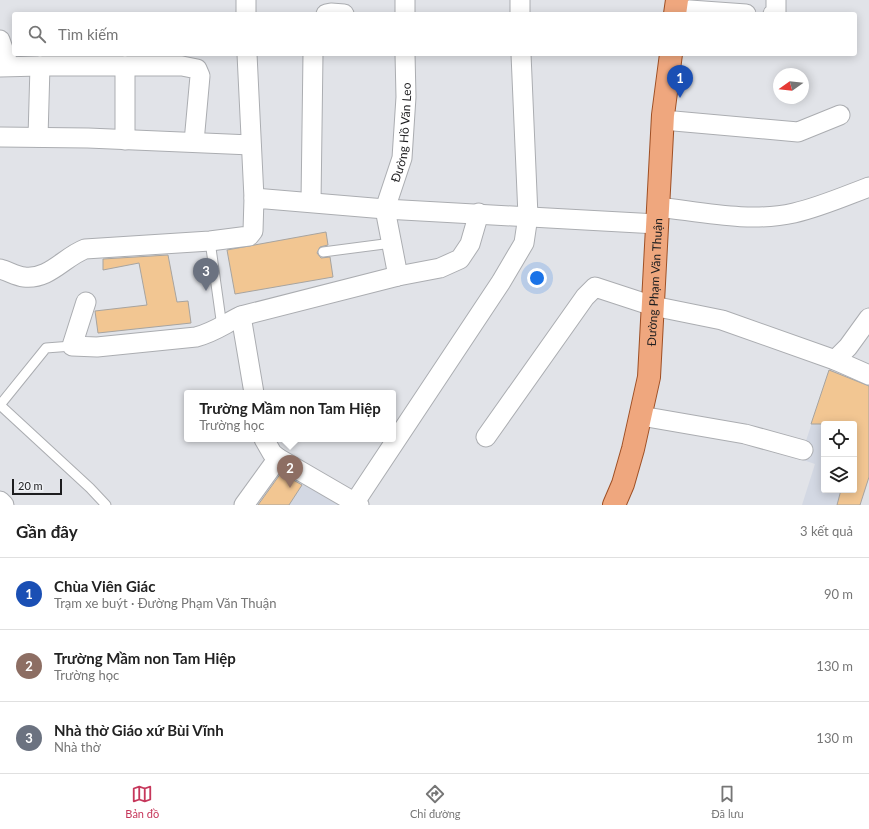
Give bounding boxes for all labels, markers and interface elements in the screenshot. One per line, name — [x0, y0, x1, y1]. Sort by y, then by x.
search box — [12, 12, 857, 56]
icon: search — [26, 23, 48, 45]
text: Tìm kiếm — [58, 25, 118, 43]
pin: 1 — [667, 65, 693, 98]
north arrow — [773, 68, 809, 104]
street label: Đường Hồ Văn Leo — [387, 82, 414, 184]
street label: Đường Phạm Văn Thuận — [643, 218, 665, 347]
pin: 3 — [193, 258, 219, 291]
your location — [527, 268, 547, 288]
popup — [184, 390, 396, 442]
text: Trường Mầm non Tam Hiệp — [199, 399, 381, 417]
text: Trường học — [199, 417, 264, 433]
map controls — [821, 421, 857, 493]
button: locate — [821, 421, 857, 457]
pin: 2 — [277, 455, 303, 488]
button: layers — [821, 457, 857, 493]
scale bar — [12, 477, 62, 496]
text: 20 m — [18, 479, 43, 492]
text: Gần đây — [16, 521, 78, 542]
text: 3 kết quả — [800, 523, 853, 539]
text: Chùa Viên Giác — [54, 577, 155, 595]
text: 1 — [25, 586, 33, 602]
text: 90 m — [824, 586, 853, 602]
text: Trạm xe buýt · Đường Phạm Văn Thuận — [54, 595, 276, 611]
text: Trường Mầm non Tam Hiệp — [54, 649, 236, 667]
text: 2 — [25, 658, 33, 674]
text: 130 m — [816, 658, 853, 674]
text: Trường học — [54, 667, 119, 683]
text: Nhà thờ Giáo xứ Bùi Vĩnh — [54, 721, 224, 739]
text: 3 — [25, 730, 33, 746]
text: 130 m — [816, 730, 853, 746]
text: Nhà thờ — [54, 739, 101, 755]
tab: Bản đồ — [125, 783, 159, 820]
tab: Chỉ đường — [410, 783, 461, 820]
tab: Đã lưu — [711, 783, 744, 820]

